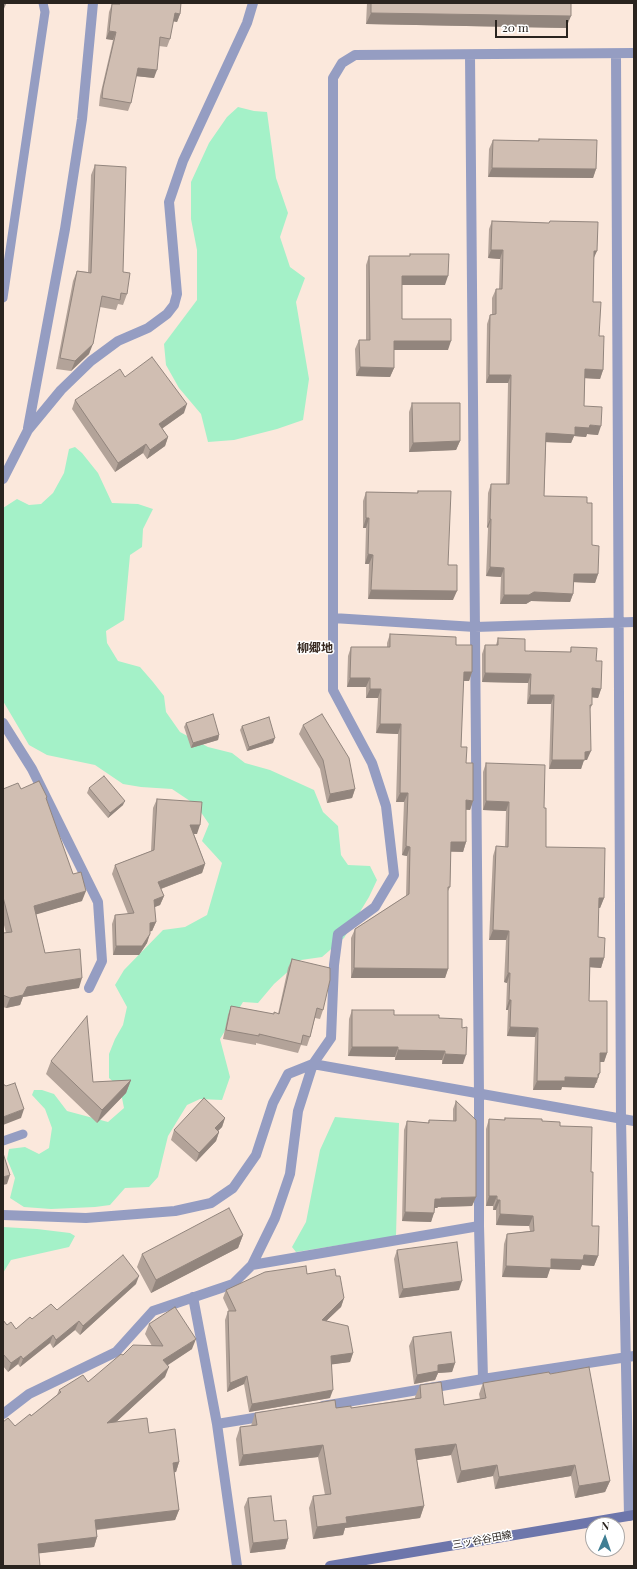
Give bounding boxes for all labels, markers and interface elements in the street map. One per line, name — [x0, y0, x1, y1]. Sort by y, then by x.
scale bar — [497, 12, 570, 38]
text: 20 m — [502, 19, 529, 35]
district label: 柳郷地 — [297, 641, 333, 655]
north arrow — [585, 1517, 625, 1557]
text: N — [601, 1518, 610, 1533]
street label: 三ッ谷谷田線 — [451, 1529, 513, 1551]

